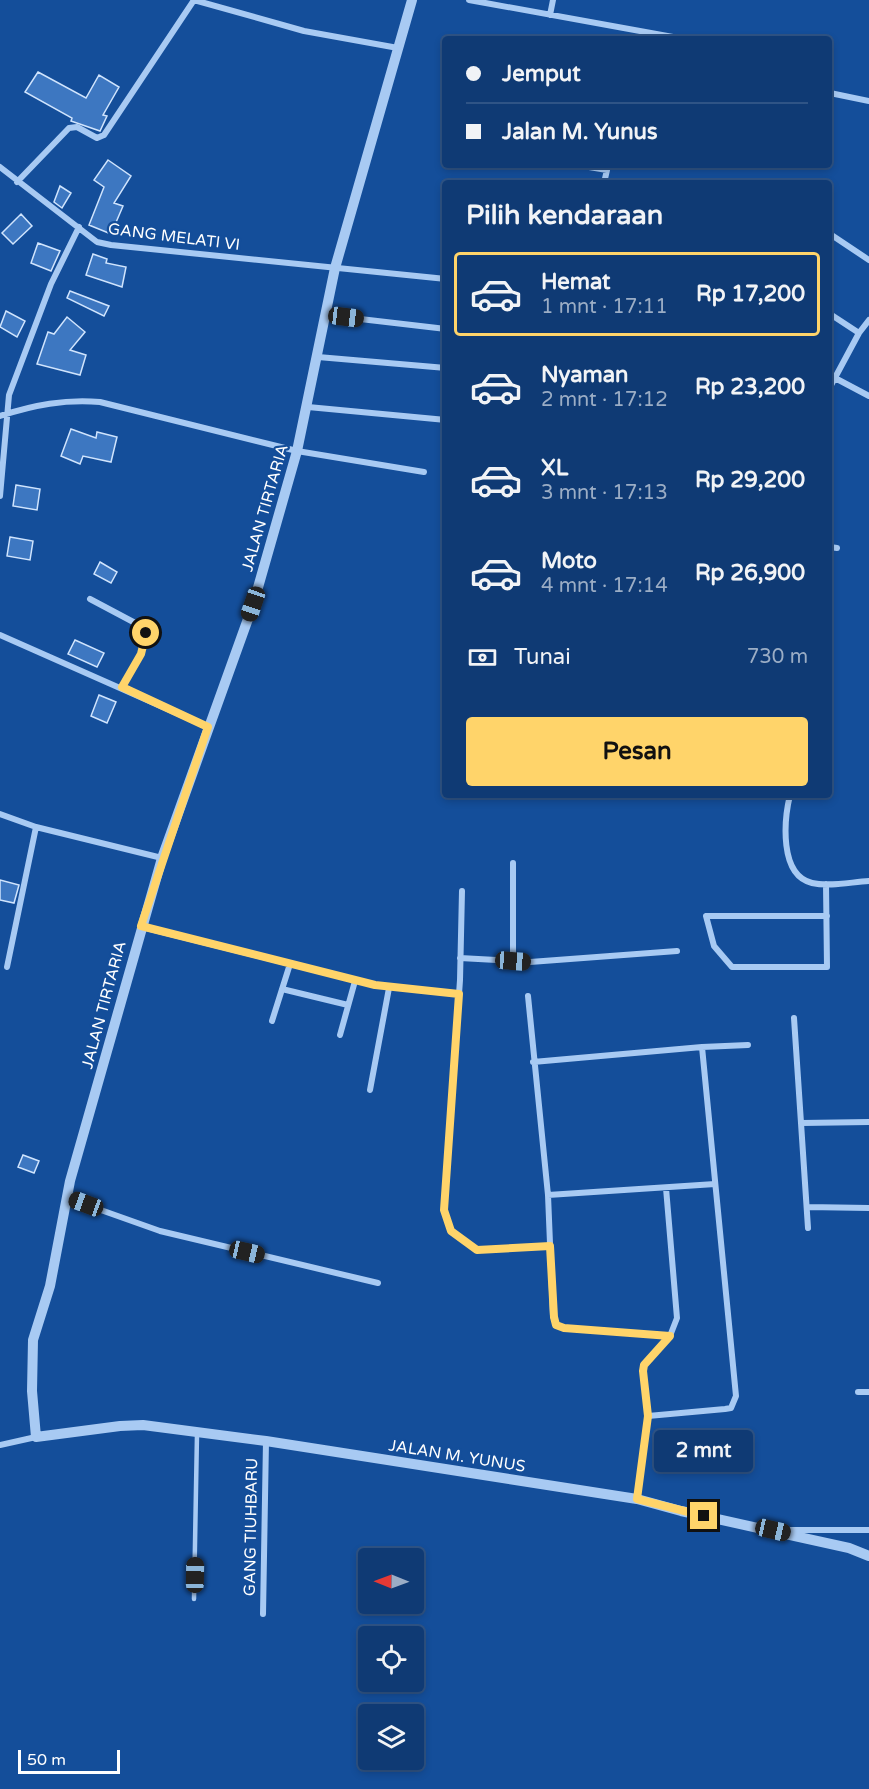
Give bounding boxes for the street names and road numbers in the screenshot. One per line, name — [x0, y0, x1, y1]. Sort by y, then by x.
street label: GANG MELATI VI — [107, 219, 241, 255]
street label: JALAN TIRTARIA — [237, 442, 293, 574]
street label: JALAN TIRTARIA — [77, 939, 131, 1071]
street label: JALAN M. YUNUS — [387, 1435, 527, 1477]
street label: GANG TIUHBARU — [240, 1458, 262, 1596]

